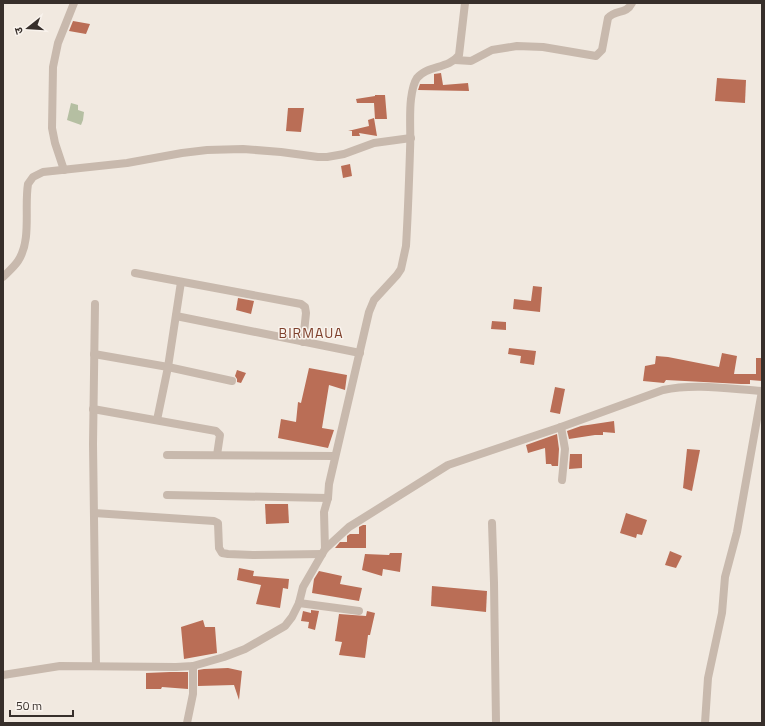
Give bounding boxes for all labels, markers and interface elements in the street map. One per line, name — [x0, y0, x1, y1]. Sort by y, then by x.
north arrow — [8, 8, 48, 48]
text: उ — [10, 25, 27, 36]
district label: BIRMAUA — [279, 322, 343, 343]
scale bar — [10, 692, 73, 718]
text: 50 m — [16, 696, 42, 715]

